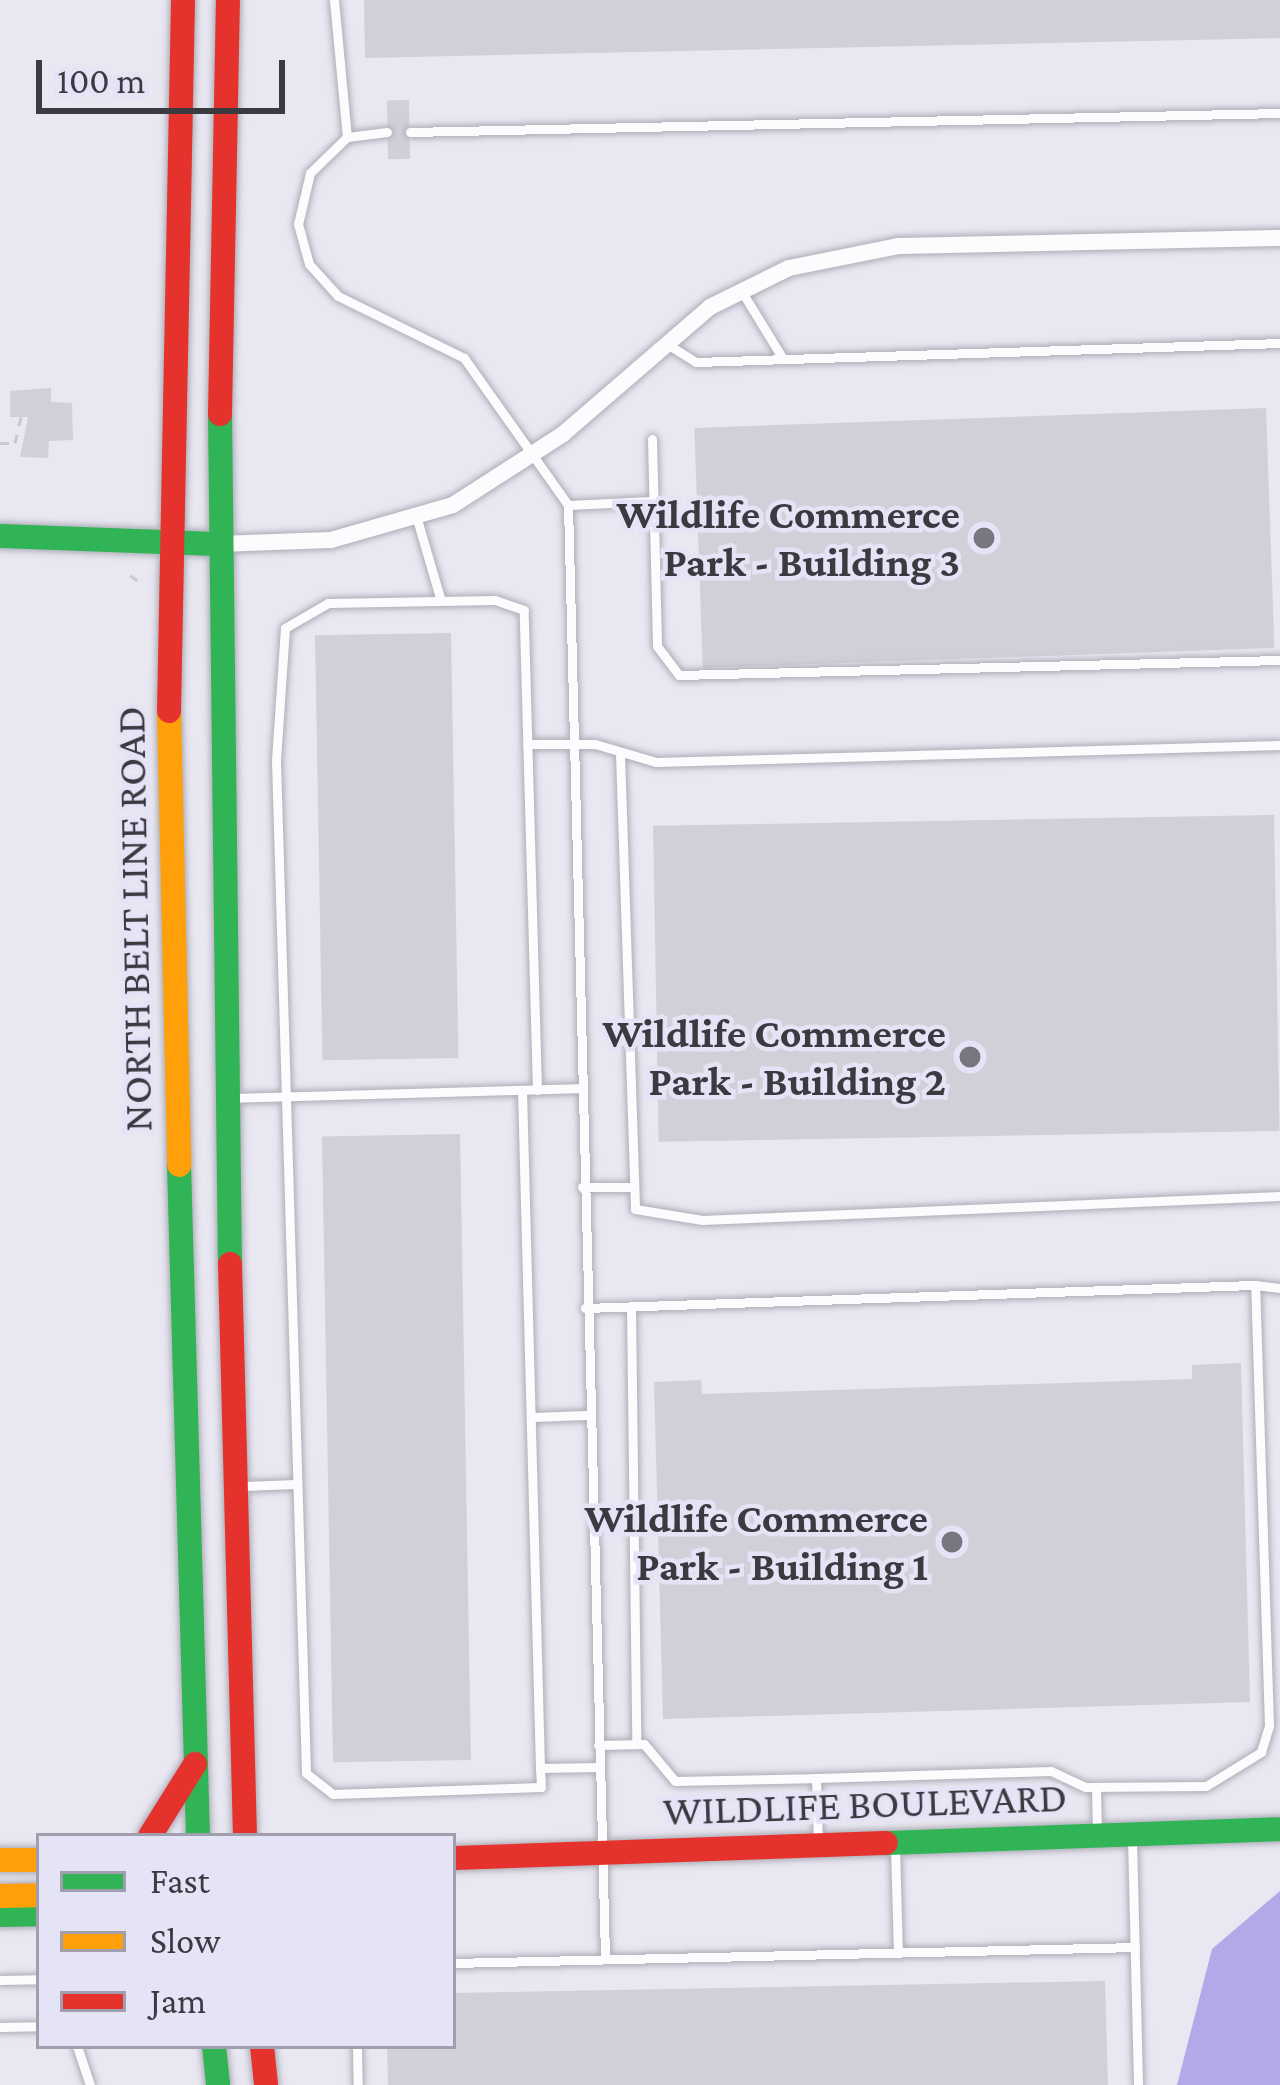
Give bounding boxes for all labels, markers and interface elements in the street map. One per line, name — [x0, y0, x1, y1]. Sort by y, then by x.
scale bar — [42, 36, 291, 110]
text: 100 m — [57, 61, 145, 101]
place label: Wildlife Commerce Park - Building 3 — [616, 489, 960, 588]
marker: Wildlife Commerce Park - Building 3 — [971, 525, 997, 551]
street label: NORTH BELT LINE ROAD — [105, 706, 163, 1132]
place label: Wildlife Commerce Park - Building 2 — [602, 1008, 946, 1106]
marker: Wildlife Commerce Park - Building 2 — [957, 1044, 983, 1070]
place label: Wildlife Commerce Park - Building 1 — [584, 1493, 928, 1592]
marker: Wildlife Commerce Park - Building 1 — [939, 1529, 965, 1555]
street label: WILDLIFE BOULEVARD — [662, 1772, 1068, 1836]
legend — [36, 1833, 456, 2049]
text: Fast — [150, 1861, 210, 1901]
text: Slow — [150, 1921, 221, 1961]
text: Jam — [150, 1981, 206, 2021]

